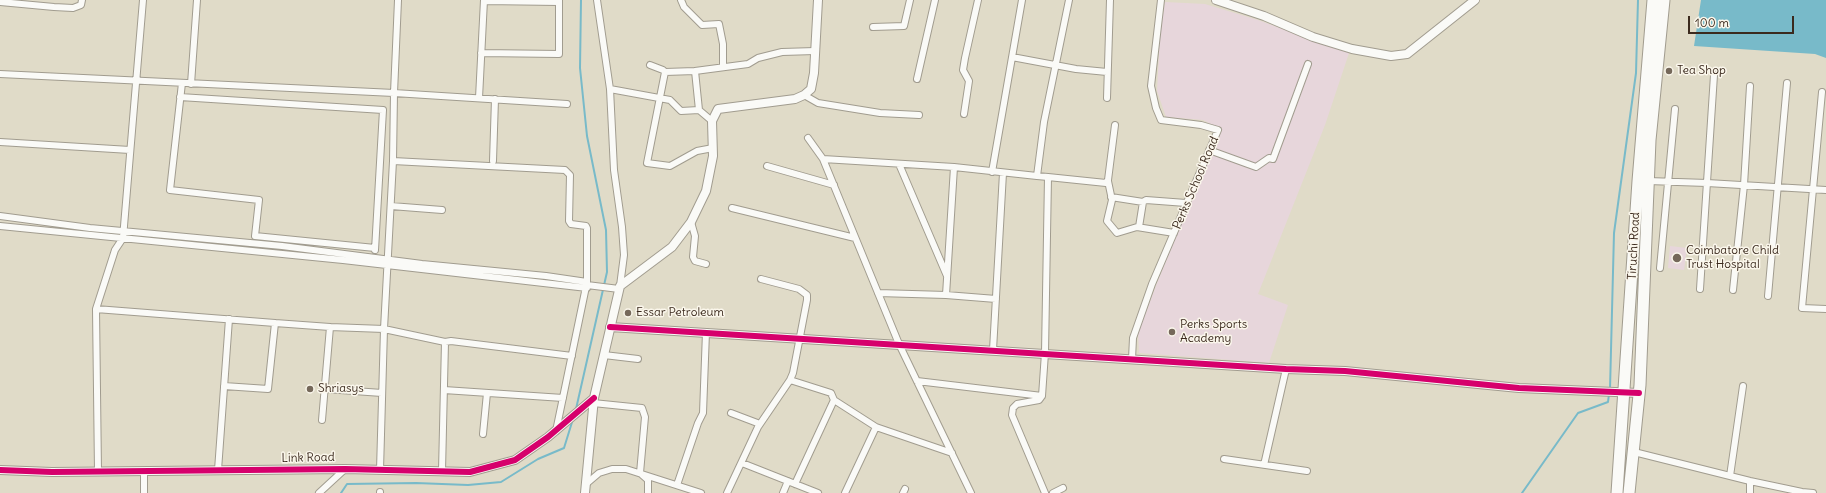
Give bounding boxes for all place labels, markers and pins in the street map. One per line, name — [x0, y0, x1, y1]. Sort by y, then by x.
place label: Tea Shop — [1677, 64, 1726, 78]
marker: Tea Shop — [1664, 66, 1674, 76]
place label: Coimbatore Child Trust Hospital — [1686, 244, 1779, 272]
marker: Coimbatore Child Trust Hospital — [1671, 252, 1683, 264]
place label: Essar Petroleum — [636, 306, 724, 320]
marker: Essar Petroleum — [623, 308, 633, 318]
place label: Perks Sports Academy — [1180, 318, 1247, 346]
marker: Perks Sports Academy — [1167, 327, 1177, 337]
place label: Shriasys — [318, 382, 364, 396]
marker: Shriasys — [305, 384, 315, 394]

